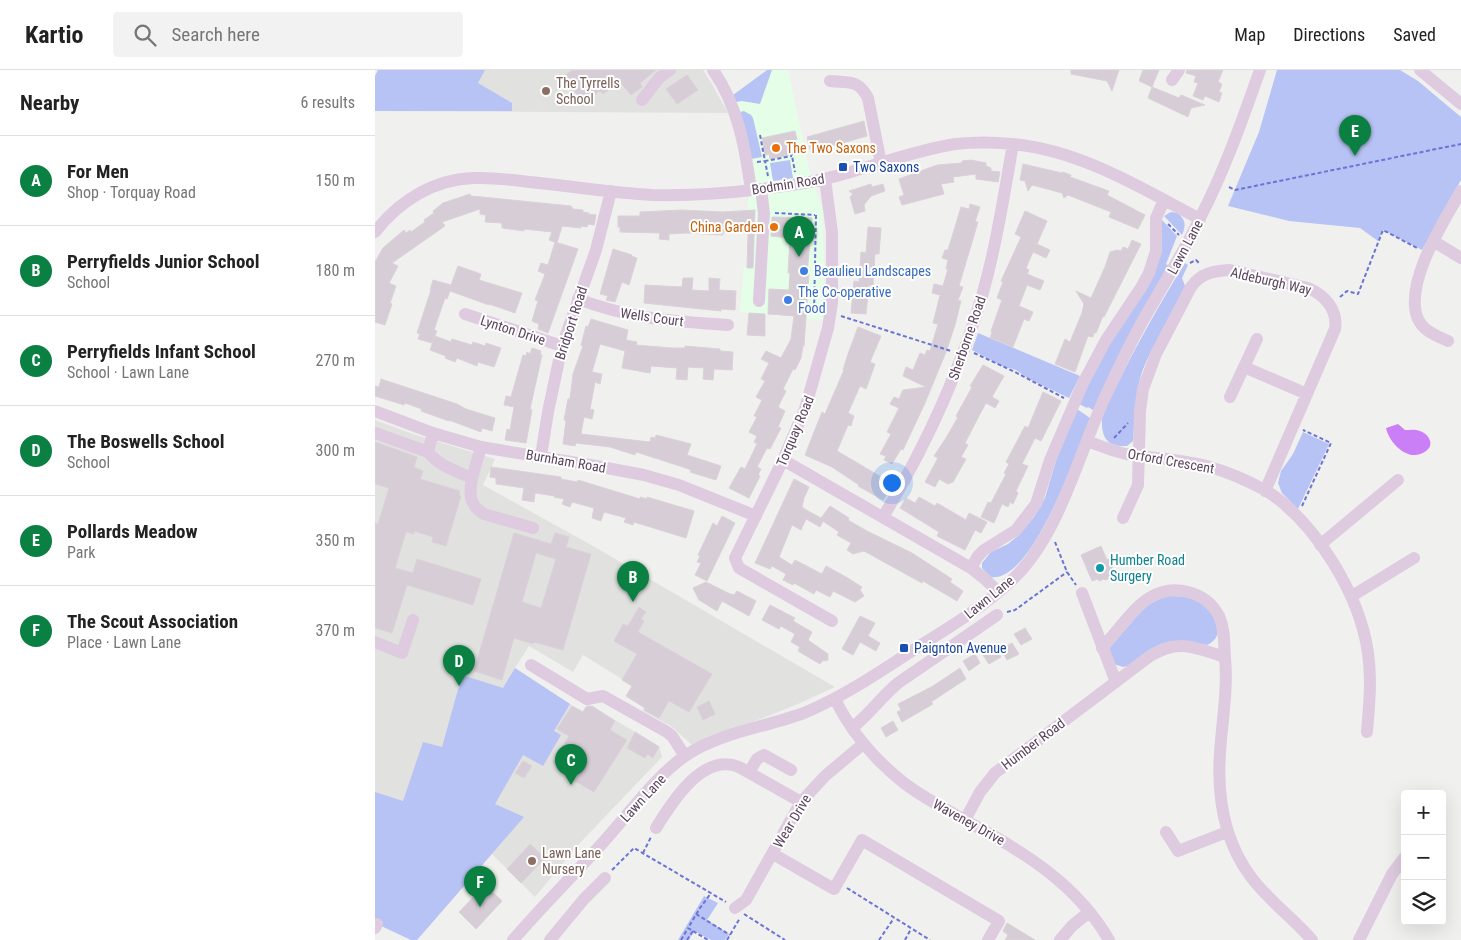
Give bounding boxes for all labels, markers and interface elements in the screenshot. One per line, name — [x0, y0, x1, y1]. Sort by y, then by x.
search box — [113, 12, 463, 57]
text: Kartio — [25, 21, 83, 49]
icon: search — [131, 21, 159, 49]
text: Search here — [171, 23, 260, 46]
text: Map — [1234, 24, 1265, 45]
text: Directions — [1293, 24, 1365, 45]
text: Saved — [1393, 24, 1436, 45]
place label: The Tyrrells School — [556, 75, 620, 107]
marker: The Tyrrells School — [540, 85, 552, 97]
text: Nearby — [20, 91, 79, 115]
text: 6 results — [300, 93, 355, 112]
pin: E — [1339, 115, 1371, 156]
place label: The Two Saxons — [786, 140, 876, 156]
marker: The Two Saxons — [770, 142, 782, 154]
place label: Two Saxons — [853, 159, 919, 175]
text: For Men — [67, 160, 129, 183]
marker: Two Saxons — [837, 161, 849, 173]
street label: Bodmin Road — [750, 170, 826, 198]
text: A — [31, 171, 41, 190]
text: 150 m — [316, 171, 355, 190]
text: Shop · Torquay Road — [67, 183, 196, 202]
pin: A — [783, 216, 815, 257]
street label: Lawn Lane — [1164, 217, 1206, 277]
place label: China Garden — [690, 219, 764, 235]
marker: China Garden — [768, 221, 780, 233]
text: Perryfields Junior School — [67, 250, 260, 273]
text: B — [32, 261, 40, 280]
text: 180 m — [316, 261, 355, 280]
place label: Beaulieu Landscapes — [814, 263, 931, 279]
street label: Aldeburgh Way — [1229, 264, 1313, 298]
marker: Beaulieu Landscapes — [798, 265, 810, 277]
text: School — [67, 273, 110, 292]
street label: Bridport Road — [552, 284, 590, 362]
place label: The Co-operative Food — [798, 284, 892, 316]
marker: The Co-operative Food — [782, 294, 794, 306]
street label: Sherborne Road — [945, 294, 989, 382]
street label: Wells Court — [619, 305, 685, 329]
street label: Lynton Drive — [479, 312, 548, 348]
text: Perryfields Infant School — [67, 340, 256, 363]
text: C — [31, 351, 41, 370]
text: 270 m — [316, 351, 355, 370]
text: School · Lawn Lane — [67, 363, 189, 382]
street label: Torquay Road — [773, 393, 817, 469]
text: The Boswells School — [67, 430, 225, 453]
text: D — [31, 441, 41, 460]
text: 300 m — [316, 441, 355, 460]
street label: Burnham Road — [525, 446, 607, 476]
street label: Orford Crescent — [1127, 446, 1215, 476]
text: School — [67, 453, 110, 472]
your location — [879, 470, 905, 496]
text: Pollards Meadow — [67, 520, 198, 543]
text: E — [32, 531, 40, 550]
text: 350 m — [316, 531, 355, 550]
text: Park — [67, 543, 96, 562]
place label: Humber Road Surgery — [1110, 552, 1185, 584]
pin: B — [617, 561, 649, 602]
marker: Humber Road Surgery — [1094, 562, 1106, 574]
street label: Lawn Lane — [961, 572, 1017, 622]
text: The Scout Association — [67, 610, 238, 633]
text: F — [32, 621, 40, 640]
text: 370 m — [316, 621, 355, 640]
text: Place · Lawn Lane — [67, 633, 181, 652]
place label: Paignton Avenue — [914, 640, 1007, 656]
marker: Paignton Avenue — [898, 642, 910, 654]
pin: D — [443, 645, 475, 686]
street label: Humber Road — [998, 715, 1068, 773]
pin: C — [555, 744, 587, 785]
street label: Lawn Lane — [617, 771, 669, 825]
map controls — [1401, 790, 1446, 925]
button: + — [1401, 790, 1446, 835]
street label: Wear Drive — [770, 791, 814, 850]
street label: Waveney Drive — [930, 796, 1008, 849]
button: − — [1401, 835, 1446, 880]
place label: Lawn Lane Nursery — [542, 845, 602, 877]
marker: Lawn Lane Nursery — [526, 855, 538, 867]
pin: F — [464, 866, 496, 907]
button: layers — [1401, 880, 1446, 925]

